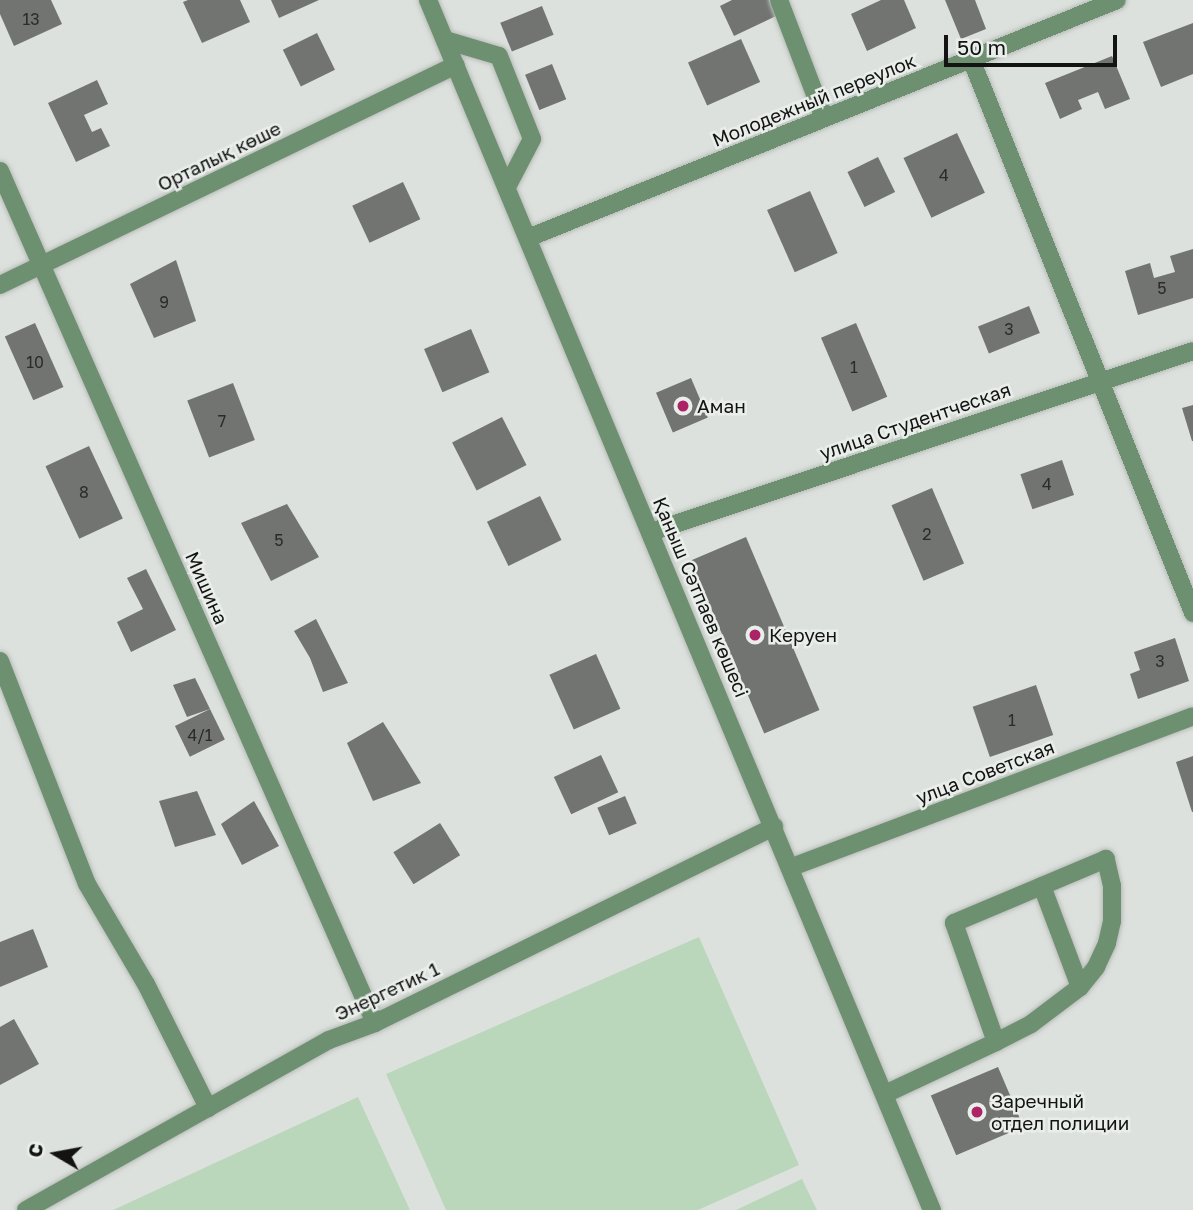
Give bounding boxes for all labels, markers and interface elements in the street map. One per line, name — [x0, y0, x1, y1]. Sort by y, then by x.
house number: 13 — [22, 9, 40, 29]
scale bar — [948, 21, 1121, 65]
text: 50 m — [957, 34, 1006, 60]
street label: Молодежный переулок — [709, 49, 919, 151]
street label: Орталық көше — [154, 116, 284, 196]
house number: 4 — [939, 165, 949, 185]
house number: 5 — [1157, 278, 1167, 298]
house number: 9 — [159, 292, 169, 312]
house number: 3 — [1004, 319, 1014, 339]
house number: 10 — [26, 352, 44, 372]
house number: 1 — [850, 357, 858, 377]
street label: улица Студентческая — [816, 378, 1014, 464]
place label: Аман — [697, 395, 746, 417]
marker: Аман — [675, 398, 691, 414]
house number: 7 — [218, 411, 226, 431]
house number: 4 — [1042, 474, 1052, 494]
house number: 8 — [79, 482, 89, 502]
street label: Қаныш Сәтпаев көшесі — [648, 493, 754, 701]
house number: 2 — [922, 524, 932, 544]
house number: 5 — [274, 530, 284, 550]
street label: Мишина — [181, 548, 233, 628]
place label: Керуен — [769, 624, 837, 646]
marker: Керуен — [747, 627, 763, 643]
house number: 3 — [1155, 651, 1165, 671]
house number: 1 — [1008, 710, 1016, 730]
house number: 4/1 — [187, 725, 213, 745]
street label: улца Советская — [913, 735, 1057, 809]
street label: Энергетик 1 — [331, 957, 443, 1025]
place label: Заречный отдел полиции — [991, 1090, 1129, 1134]
marker: Заречный отдел полиции — [969, 1104, 985, 1120]
north arrow — [21, 1119, 91, 1189]
text: С — [22, 1142, 47, 1159]

